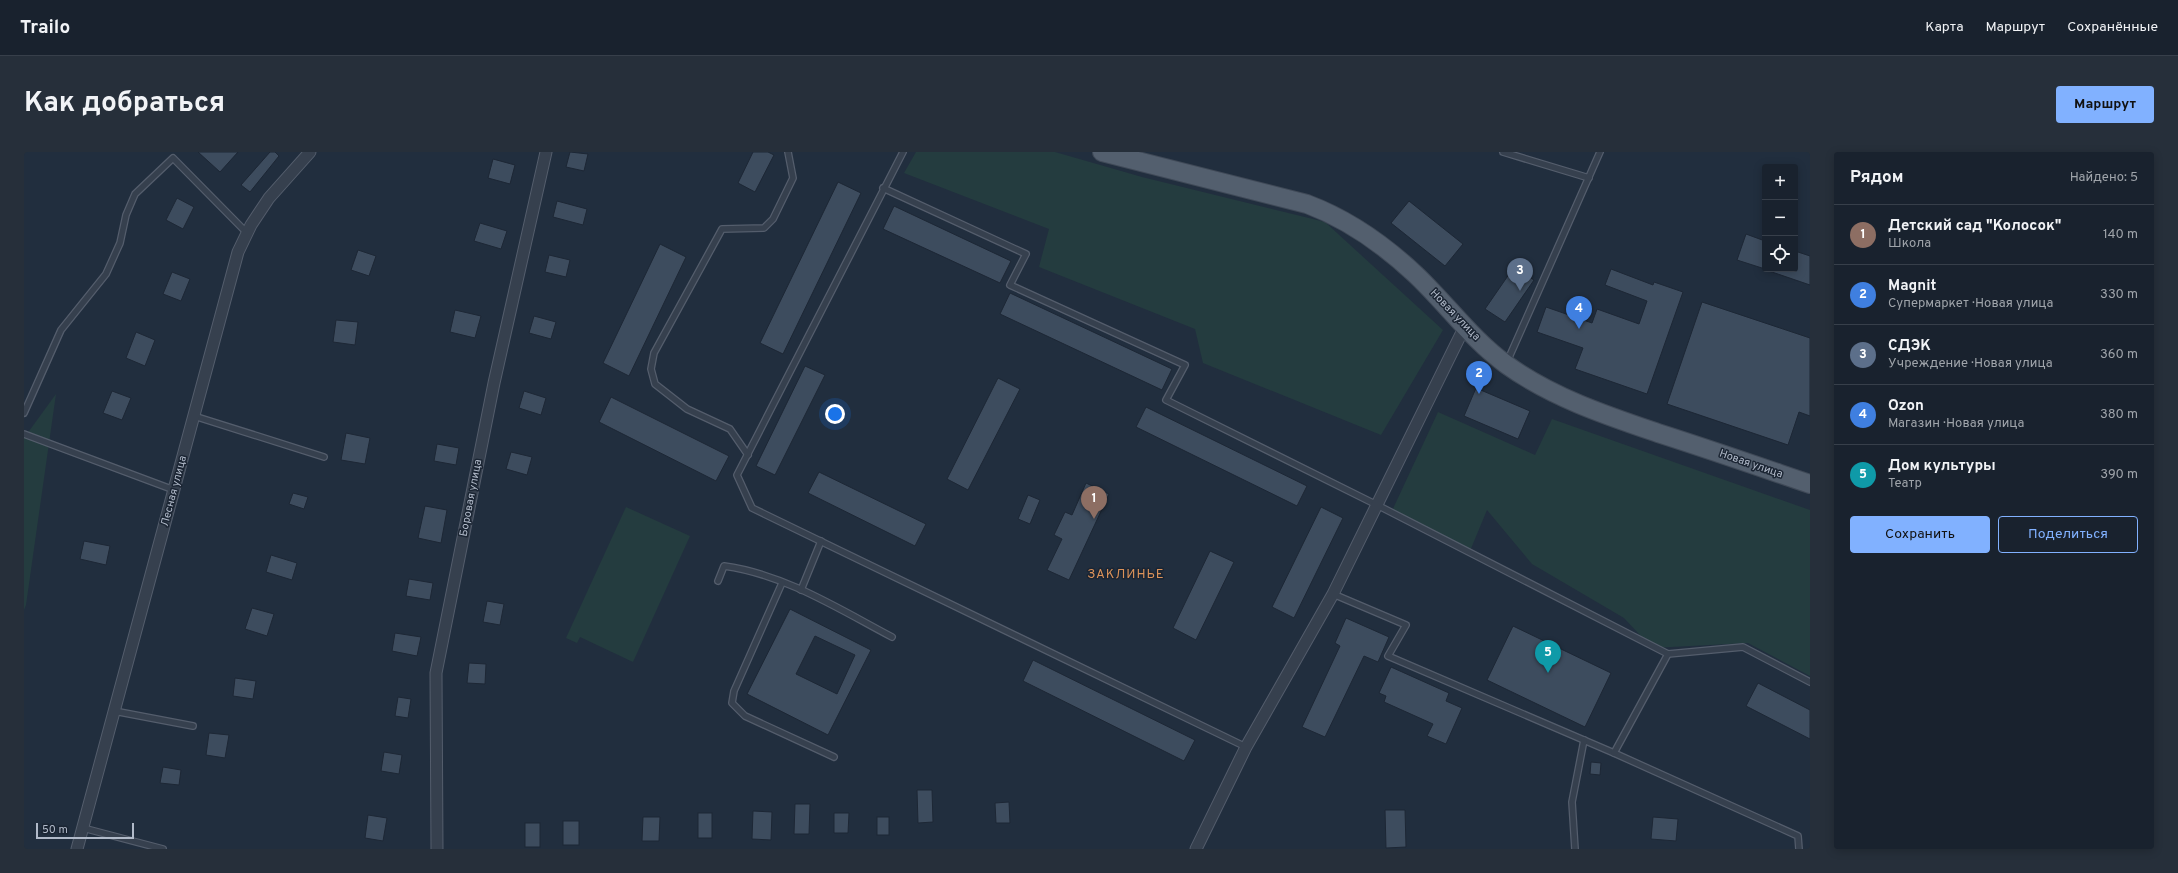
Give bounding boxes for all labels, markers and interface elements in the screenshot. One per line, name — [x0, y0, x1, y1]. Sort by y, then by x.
text: Trailo — [20, 16, 70, 40]
text: Карта — [1925, 19, 1964, 36]
text: Маршрут — [1986, 19, 2045, 36]
text: Сохранённые — [2067, 19, 2158, 36]
text: Как добраться — [24, 86, 225, 122]
button: Маршрут — [2056, 86, 2154, 123]
map controls — [1762, 164, 1798, 272]
button: + — [1762, 164, 1798, 200]
text: Рядом — [1850, 167, 1903, 189]
text: Найдено: 5 — [2070, 170, 2138, 186]
button: − — [1762, 200, 1798, 236]
text: Детский сад "Колосок" — [1888, 217, 2061, 236]
text: 1 — [1860, 227, 1866, 243]
text: 140 m — [2103, 227, 2138, 243]
button: locate — [1762, 236, 1798, 272]
text: Школа — [1888, 236, 1931, 252]
pin: 3 — [1507, 258, 1533, 291]
text: Magnit — [1888, 277, 1936, 296]
street label: Новая улица — [1427, 286, 1483, 344]
text: 2 — [1859, 287, 1867, 303]
text: 330 m — [2100, 287, 2138, 303]
pin: 4 — [1566, 296, 1592, 329]
text: Супермаркет · Новая улица — [1888, 296, 2053, 312]
text: СДЭК — [1888, 337, 1931, 356]
text: 3 — [1859, 347, 1867, 363]
text: 360 m — [2100, 347, 2138, 363]
text: Учреждение · Новая улица — [1888, 356, 2053, 372]
pin: 2 — [1466, 361, 1492, 394]
text: Ozon — [1888, 397, 1924, 416]
your location — [825, 404, 845, 424]
text: 4 — [1859, 407, 1867, 423]
text: 380 m — [2100, 407, 2138, 423]
text: Магазин · Новая улица — [1888, 416, 2024, 432]
street label: Новая улица — [1717, 447, 1785, 481]
street label: Лесная улица — [158, 454, 190, 528]
text: Дом культуры — [1888, 457, 1996, 476]
street label: Боровая улица — [457, 458, 485, 538]
text: 5 — [1859, 467, 1867, 483]
text: 390 m — [2100, 467, 2138, 483]
text: Театр — [1888, 476, 1922, 492]
pin: 1 — [1081, 486, 1107, 519]
button: Сохранить — [1850, 516, 1990, 553]
button: Поделиться — [1998, 516, 2138, 553]
district label: ЗАКЛИНЬЕ — [1087, 567, 1165, 583]
pin: 5 — [1535, 640, 1561, 673]
scale bar — [36, 821, 134, 840]
text: 50 m — [42, 823, 68, 837]

